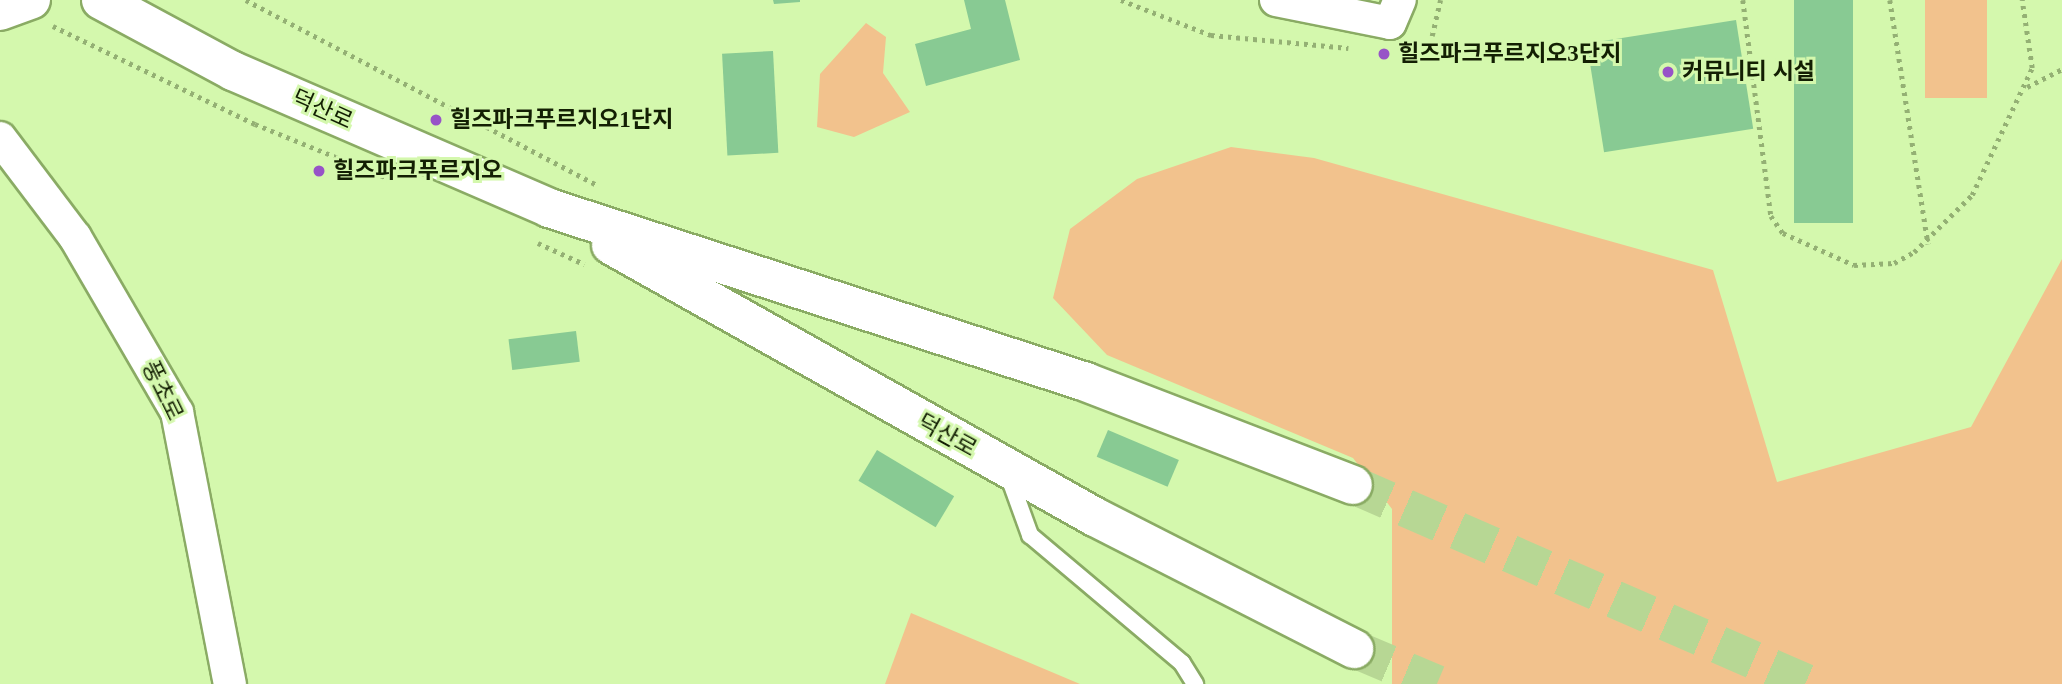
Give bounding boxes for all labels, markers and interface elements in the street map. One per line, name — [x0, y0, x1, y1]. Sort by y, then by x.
place label: 힐즈파크푸르지오3단지 — [1398, 40, 1621, 68]
marker: 힐즈파크푸르지오3단지 — [1376, 46, 1392, 62]
place label: 커뮤니티 시설 — [1682, 58, 1815, 86]
marker: 커뮤니티 시설 — [1660, 64, 1676, 80]
street label: 덕산로 — [287, 84, 357, 136]
place label: 힐즈파크푸르지오1단지 — [450, 106, 673, 134]
marker: 힐즈파크푸르지오1단지 — [428, 112, 444, 128]
place label: 힐즈파크푸르지오 — [333, 157, 502, 185]
marker: 힐즈파크푸르지오 — [311, 163, 327, 179]
street label: 풍초로 — [136, 356, 188, 426]
street label: 덕산로 — [913, 409, 981, 463]

